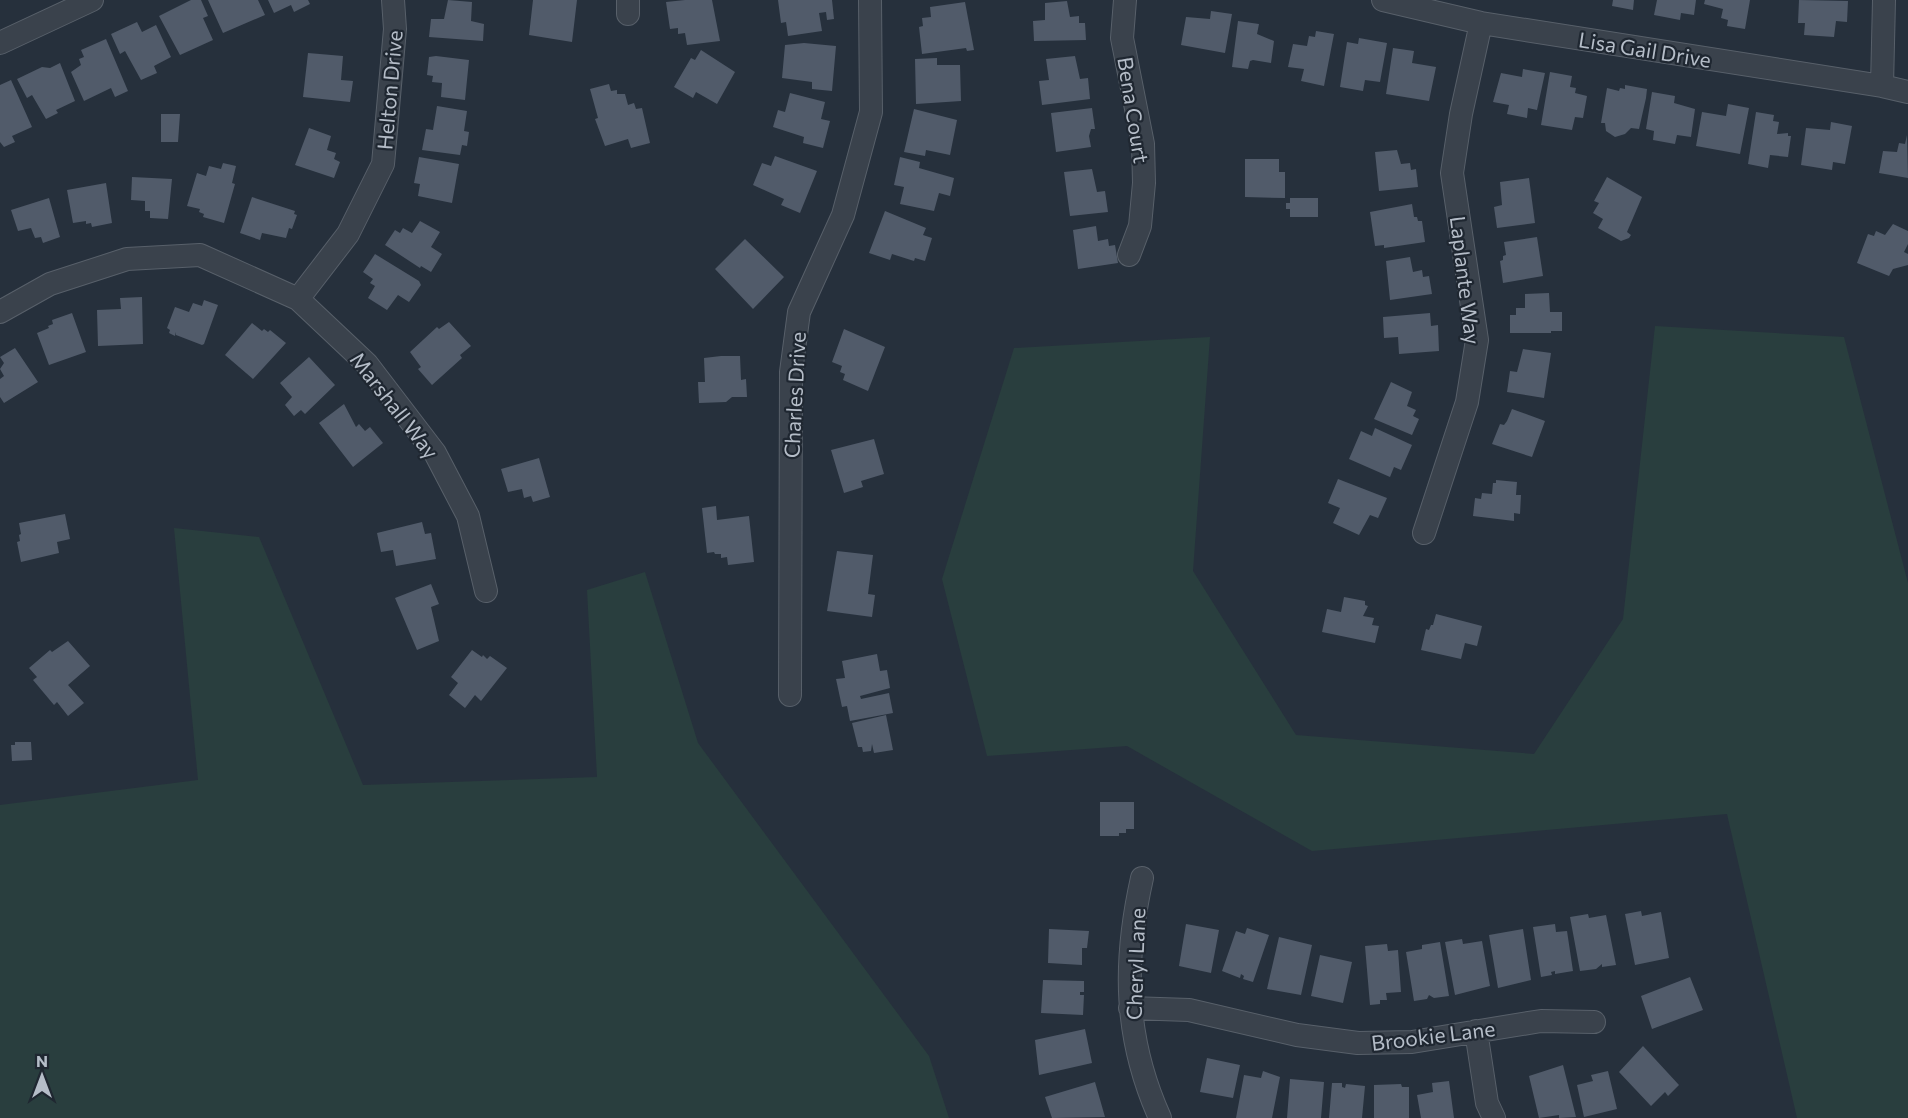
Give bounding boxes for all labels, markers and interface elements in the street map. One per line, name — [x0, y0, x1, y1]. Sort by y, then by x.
street label: Lisa Gail Drive — [1577, 26, 1713, 72]
street label: Helton Drive — [371, 29, 407, 151]
street label: Bena Court — [1113, 55, 1155, 165]
street label: Laplante Way — [1446, 214, 1486, 346]
street label: Charles Drive — [778, 331, 810, 459]
street label: Marshall Way — [346, 347, 444, 463]
street label: Cheryl Lane — [1121, 907, 1149, 1021]
street label: Brookie Lane — [1370, 1015, 1496, 1055]
north arrow — [12, 1046, 72, 1106]
text: N — [36, 1051, 48, 1070]

